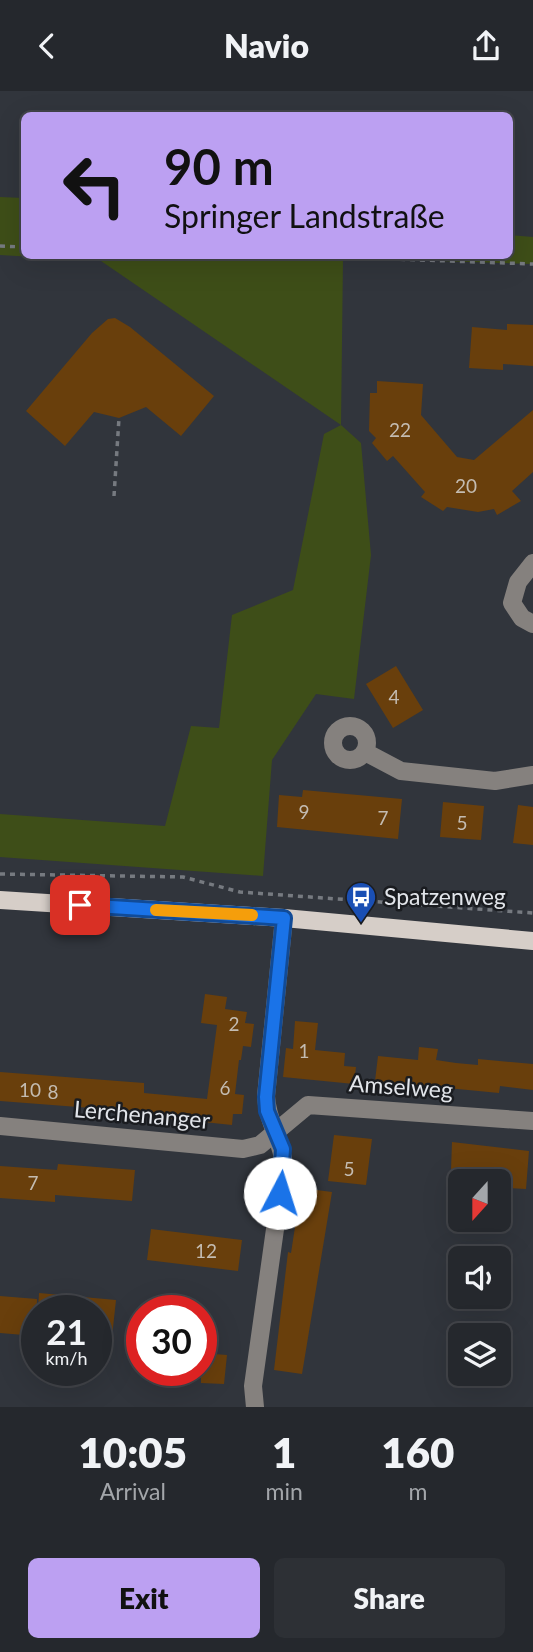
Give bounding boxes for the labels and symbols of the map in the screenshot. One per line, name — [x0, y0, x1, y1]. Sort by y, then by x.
house number: 22 — [389, 418, 411, 441]
house number: 20 — [455, 474, 477, 497]
house number: 4 — [388, 685, 400, 708]
house number: 9 — [298, 800, 310, 823]
house number: 7 — [377, 806, 389, 829]
house number: 5 — [456, 811, 468, 834]
pin — [50, 875, 110, 935]
bus stop icon: Spatzenweg — [344, 880, 378, 924]
place label: Spatzenweg — [384, 882, 506, 910]
house number: 2 — [228, 1012, 240, 1035]
house number: 1 — [298, 1039, 310, 1062]
street label: Amselweg — [348, 1068, 454, 1104]
house number: 6 — [219, 1076, 231, 1099]
house number: 10 — [19, 1078, 41, 1101]
house number: 8 — [47, 1080, 59, 1103]
street label: Lerchenanger — [73, 1094, 212, 1134]
position arrow — [243, 1156, 317, 1230]
house number: 5 — [343, 1157, 355, 1180]
north arrow — [448, 1169, 511, 1232]
house number: 7 — [27, 1171, 39, 1194]
house number: 12 — [195, 1239, 217, 1262]
speed limit sign: 30 — [126, 1295, 217, 1386]

